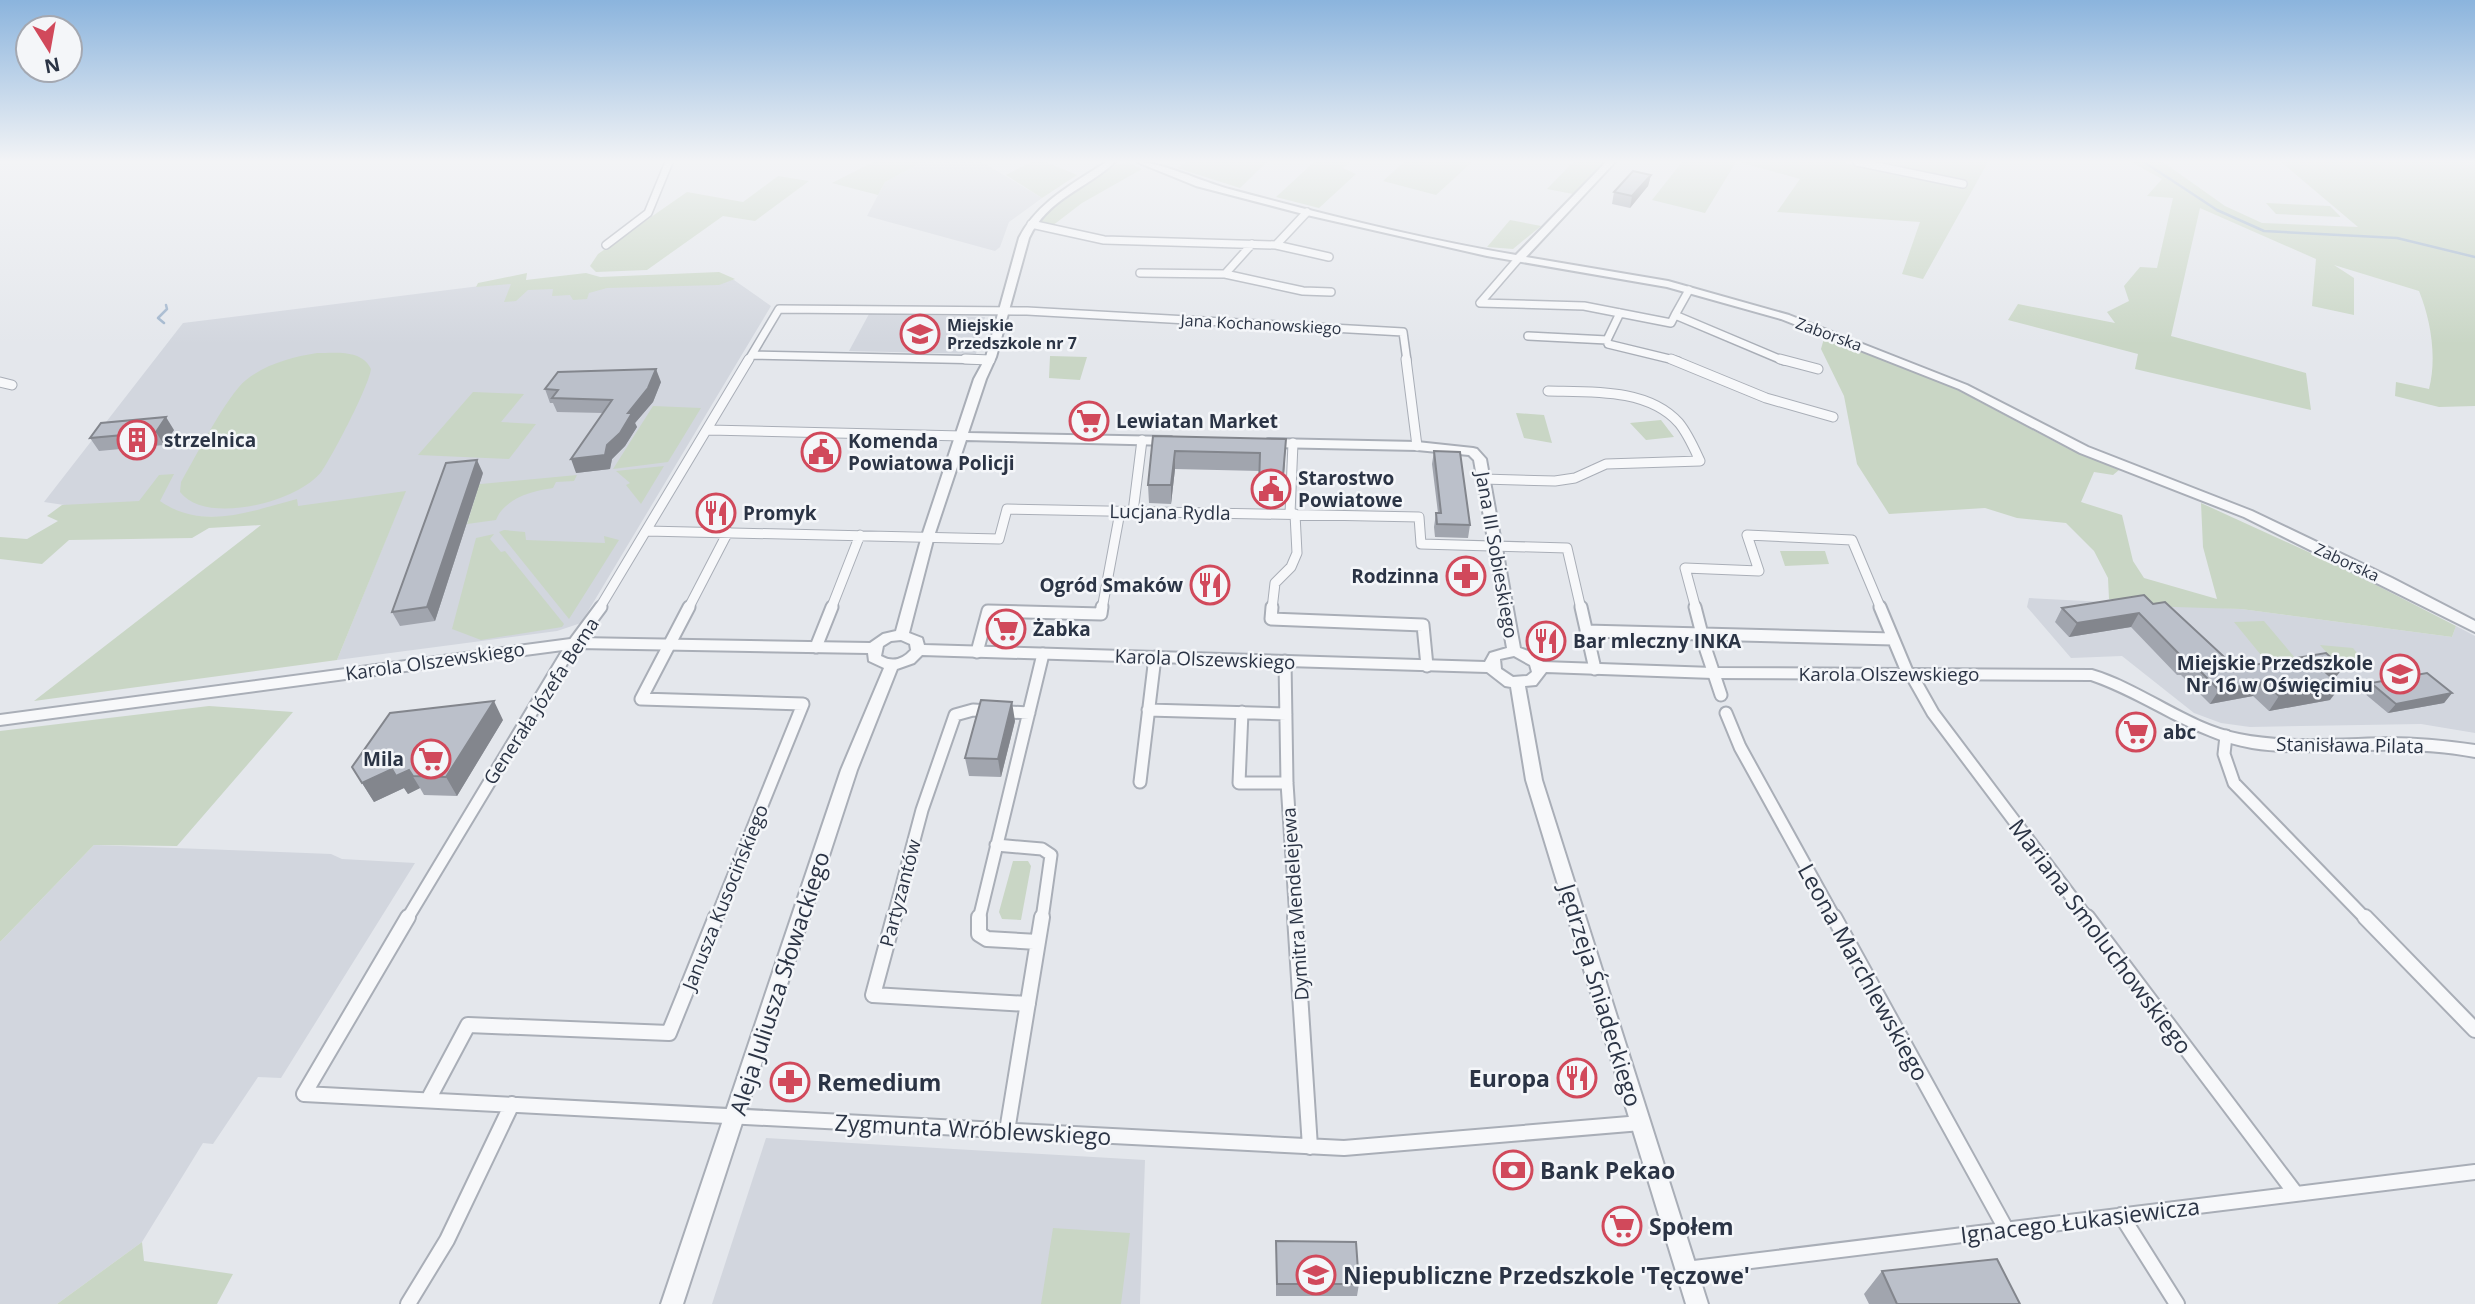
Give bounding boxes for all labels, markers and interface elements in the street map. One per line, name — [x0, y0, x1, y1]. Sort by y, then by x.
north arrow — [14, 14, 84, 84]
text: N — [42, 51, 62, 80]
street label: Jana Kochanowskiego — [1178, 309, 1342, 339]
street label: Zaborska — [1793, 312, 1865, 356]
school or university icon: Miejskie Przedszkole nr 7 — [899, 313, 941, 355]
place label: Miejskie Przedszkole nr 7 — [947, 314, 1077, 354]
supermarket icon: Lewiatan Market — [1068, 400, 1110, 442]
place label: Lewiatan Market — [1116, 408, 1278, 434]
building icon: strzelnica — [116, 419, 158, 461]
place label: strzelnica — [164, 427, 256, 453]
place label: Komenda Powiatowa Policji — [848, 428, 1015, 476]
public building icon: Komenda Powiatowa Policji — [800, 431, 842, 473]
place label: Starostwo Powiatowe — [1298, 465, 1403, 513]
public building icon: Starostwo Powiatowe — [1250, 468, 1292, 510]
street label: Jana III Sobieskiego — [1469, 468, 1524, 640]
restaurant icon: Promyk — [695, 492, 737, 534]
street label: Lucjana Rydla — [1109, 498, 1231, 526]
place label: Promyk — [743, 500, 817, 526]
street label: Zaborska — [2311, 537, 2383, 587]
pharmacy icon: Rodzinna — [1445, 555, 1487, 597]
place label: Rodzinna — [1351, 563, 1439, 589]
restaurant icon: Ogród Smaków — [1189, 564, 1231, 606]
place label: Ogród Smaków — [1039, 572, 1184, 598]
supermarket icon: Żabka — [985, 608, 1027, 650]
street label: Generała Józefa Bema — [477, 612, 605, 790]
place label: Żabka — [1033, 616, 1091, 642]
restaurant icon: Bar mleczny INKA — [1525, 620, 1567, 662]
place label: Bar mleczny INKA — [1573, 628, 1742, 654]
street label: Karola Olszewskiego — [344, 636, 526, 686]
street label: Karola Olszewskiego — [1114, 643, 1296, 675]
place label: Miejskie Przedszkole Nr 16 w Oświęcimiu — [2177, 650, 2373, 698]
school or university icon: Miejskie Przedszkole Nr 16 w Oświęcimiu — [2379, 653, 2421, 695]
street label: Karola Olszewskiego — [1799, 661, 1979, 687]
supermarket icon: abc — [2115, 711, 2157, 753]
place label: abc — [2163, 719, 2196, 745]
street label: Stanisława Pilata — [2276, 731, 2424, 759]
supermarket icon: Mila — [410, 738, 452, 780]
place label: Mila — [363, 746, 404, 772]
street label: Janusza Kusocińskiego — [675, 800, 774, 996]
street label: Dymitra Mendelejewa — [1275, 807, 1315, 1001]
street label: Mariana Smoluchowskiego — [2002, 812, 2200, 1060]
street label: Partyzantów — [873, 836, 927, 950]
street label: Aleja Juliusza Słowackiego — [721, 847, 837, 1119]
street label: Leona Marchlewskiego — [1791, 857, 1937, 1087]
street label: Jędrzeja Śniadeckiego — [1551, 878, 1650, 1110]
restaurant icon: Europa — [1556, 1057, 1598, 1099]
pharmacy icon: Remedium — [769, 1061, 811, 1103]
place label: Europa — [1469, 1062, 1550, 1094]
place label: Remedium — [817, 1066, 941, 1098]
street label: Zygmunta Wróblewskiego — [834, 1106, 1112, 1152]
bank icon: Bank Pekao — [1492, 1149, 1534, 1191]
place label: Bank Pekao — [1540, 1154, 1675, 1186]
street label: Ignacego Łukasiewicza — [1958, 1189, 2202, 1251]
supermarket icon: Społem — [1601, 1205, 1643, 1247]
place label: Społem — [1649, 1210, 1734, 1242]
school or university icon: Niepubliczne Przedszkole 'Tęczowe' — [1295, 1254, 1337, 1296]
place label: Niepubliczne Przedszkole 'Tęczowe' — [1343, 1259, 1750, 1291]

